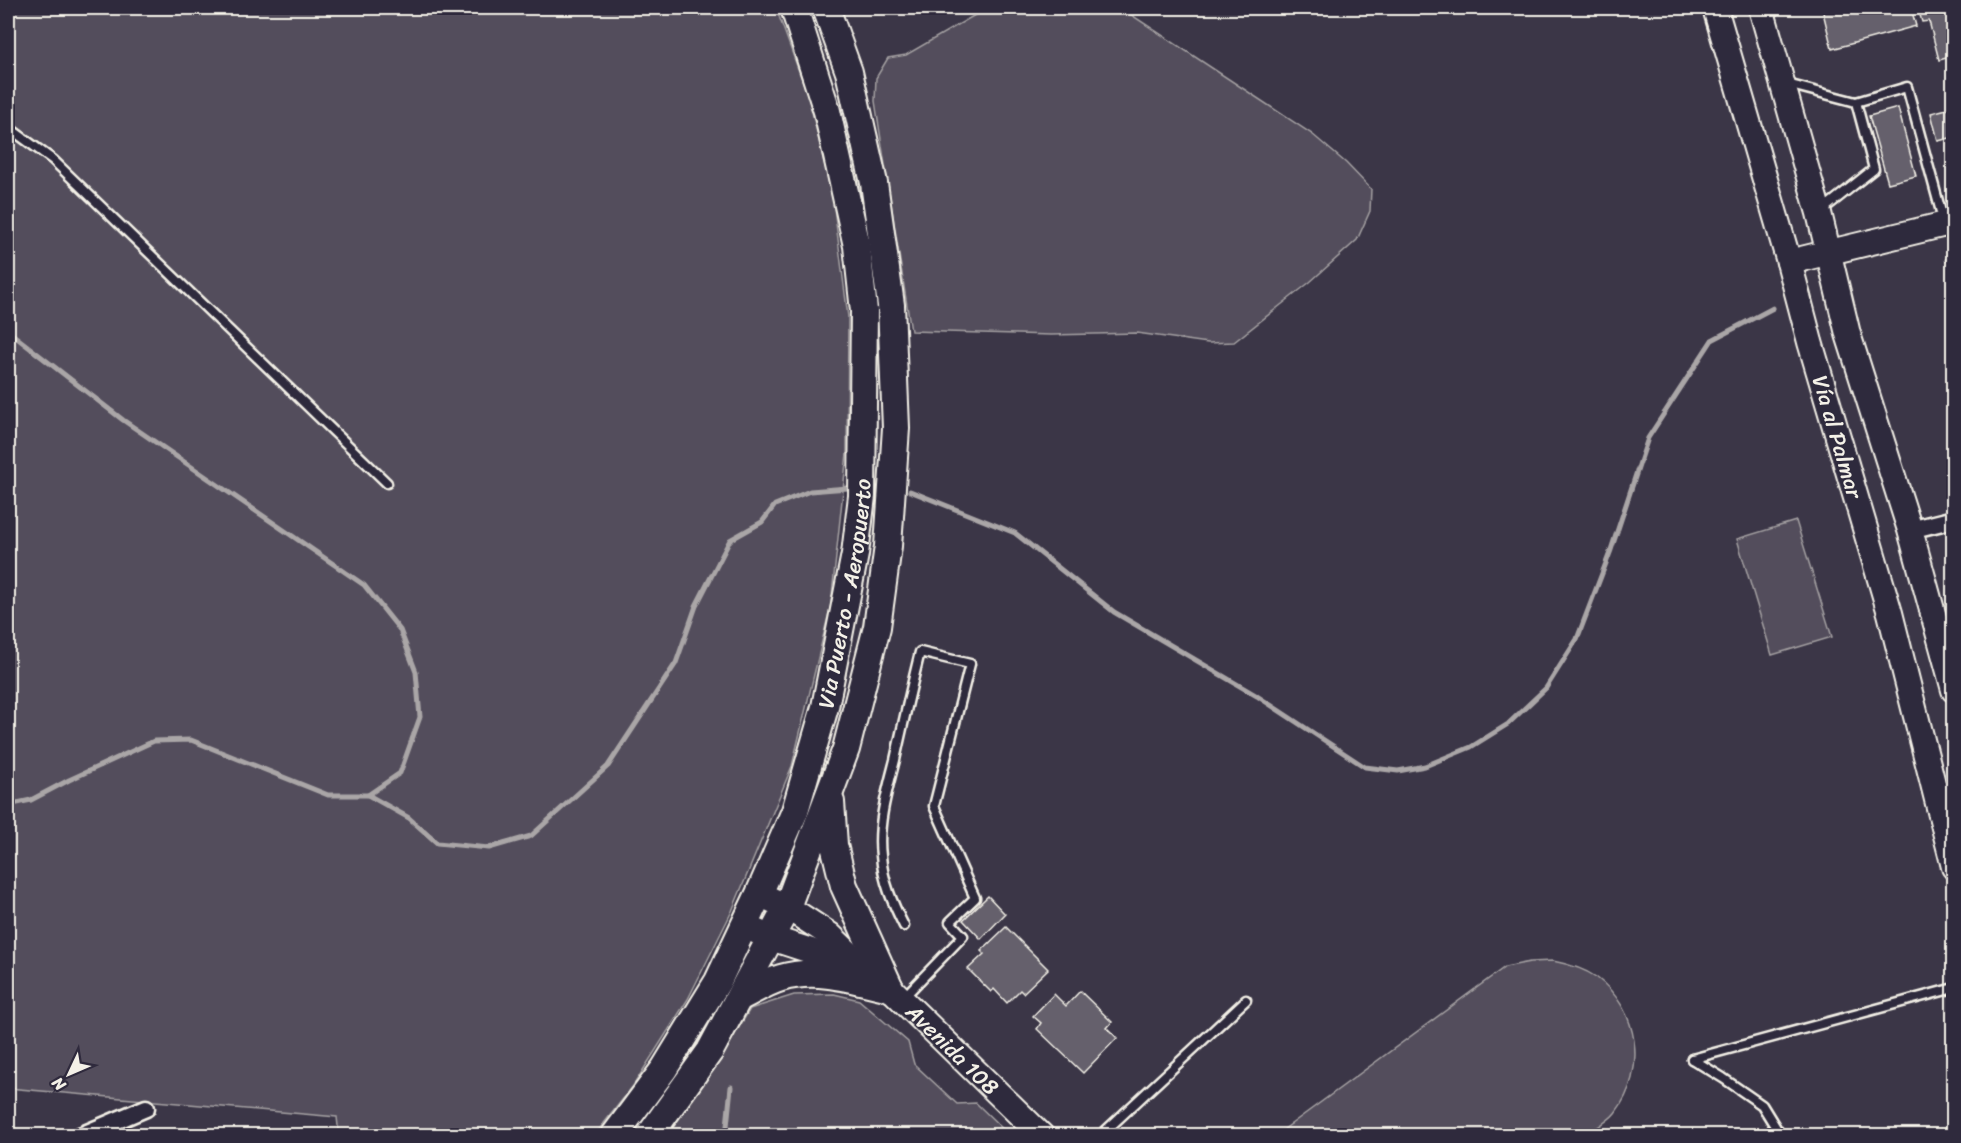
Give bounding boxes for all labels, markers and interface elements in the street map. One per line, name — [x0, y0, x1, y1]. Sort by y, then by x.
street label: Vía al Palmar — [1801, 371, 1875, 505]
street label: Via Puerto - Aeropuerto — [806, 479, 882, 712]
street label: Avenida 108 — [896, 993, 1009, 1105]
north arrow — [39, 1044, 99, 1104]
text: N — [44, 1069, 74, 1099]

